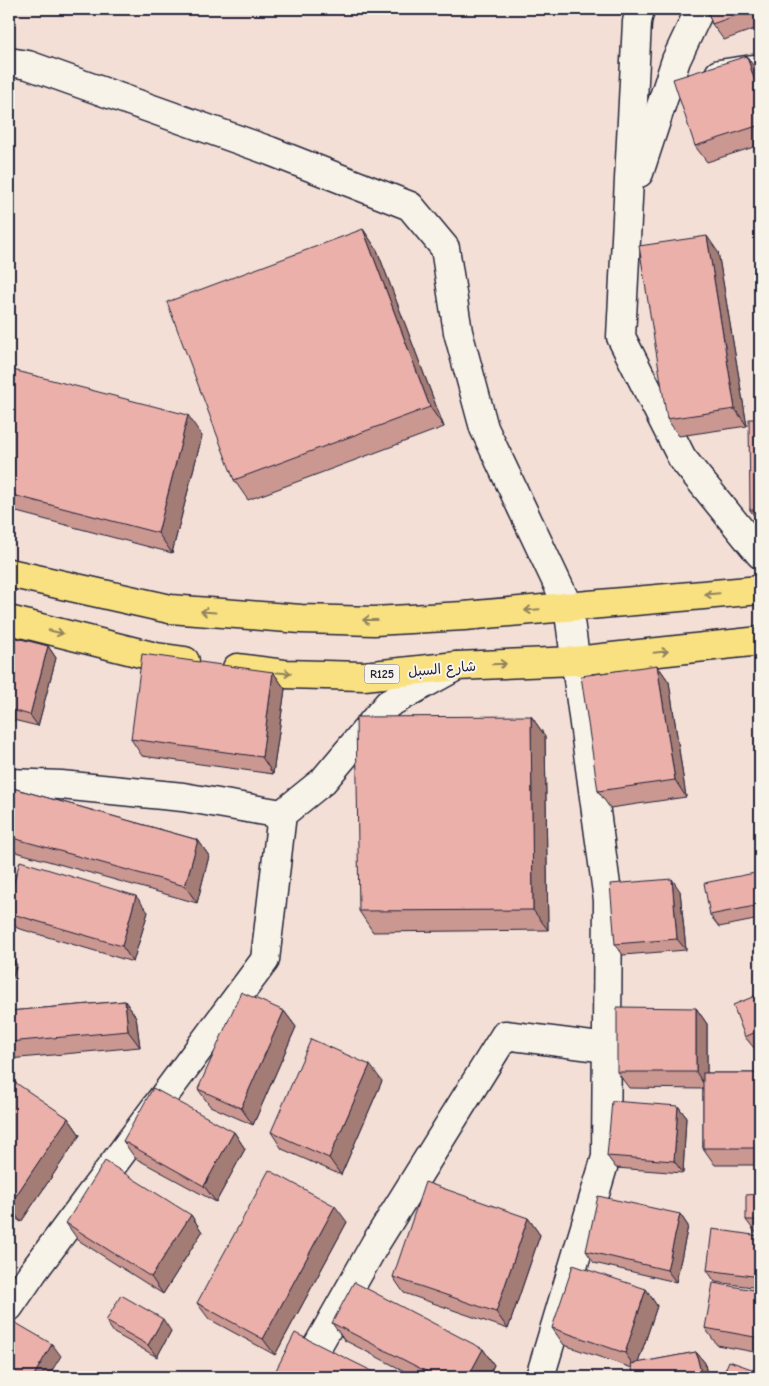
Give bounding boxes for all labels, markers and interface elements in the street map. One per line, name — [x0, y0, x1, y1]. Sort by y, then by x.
one-way arrow — [704, 589, 720, 599]
one-way arrow — [525, 605, 541, 614]
one-way arrow — [200, 607, 216, 617]
one-way arrow — [362, 615, 378, 625]
one-way arrow — [48, 628, 64, 637]
one-way arrow — [652, 647, 668, 657]
street label: شارع السبل — [407, 658, 477, 681]
one-way arrow — [490, 660, 506, 669]
road number: R125 — [364, 664, 400, 684]
one-way arrow — [276, 669, 292, 678]

